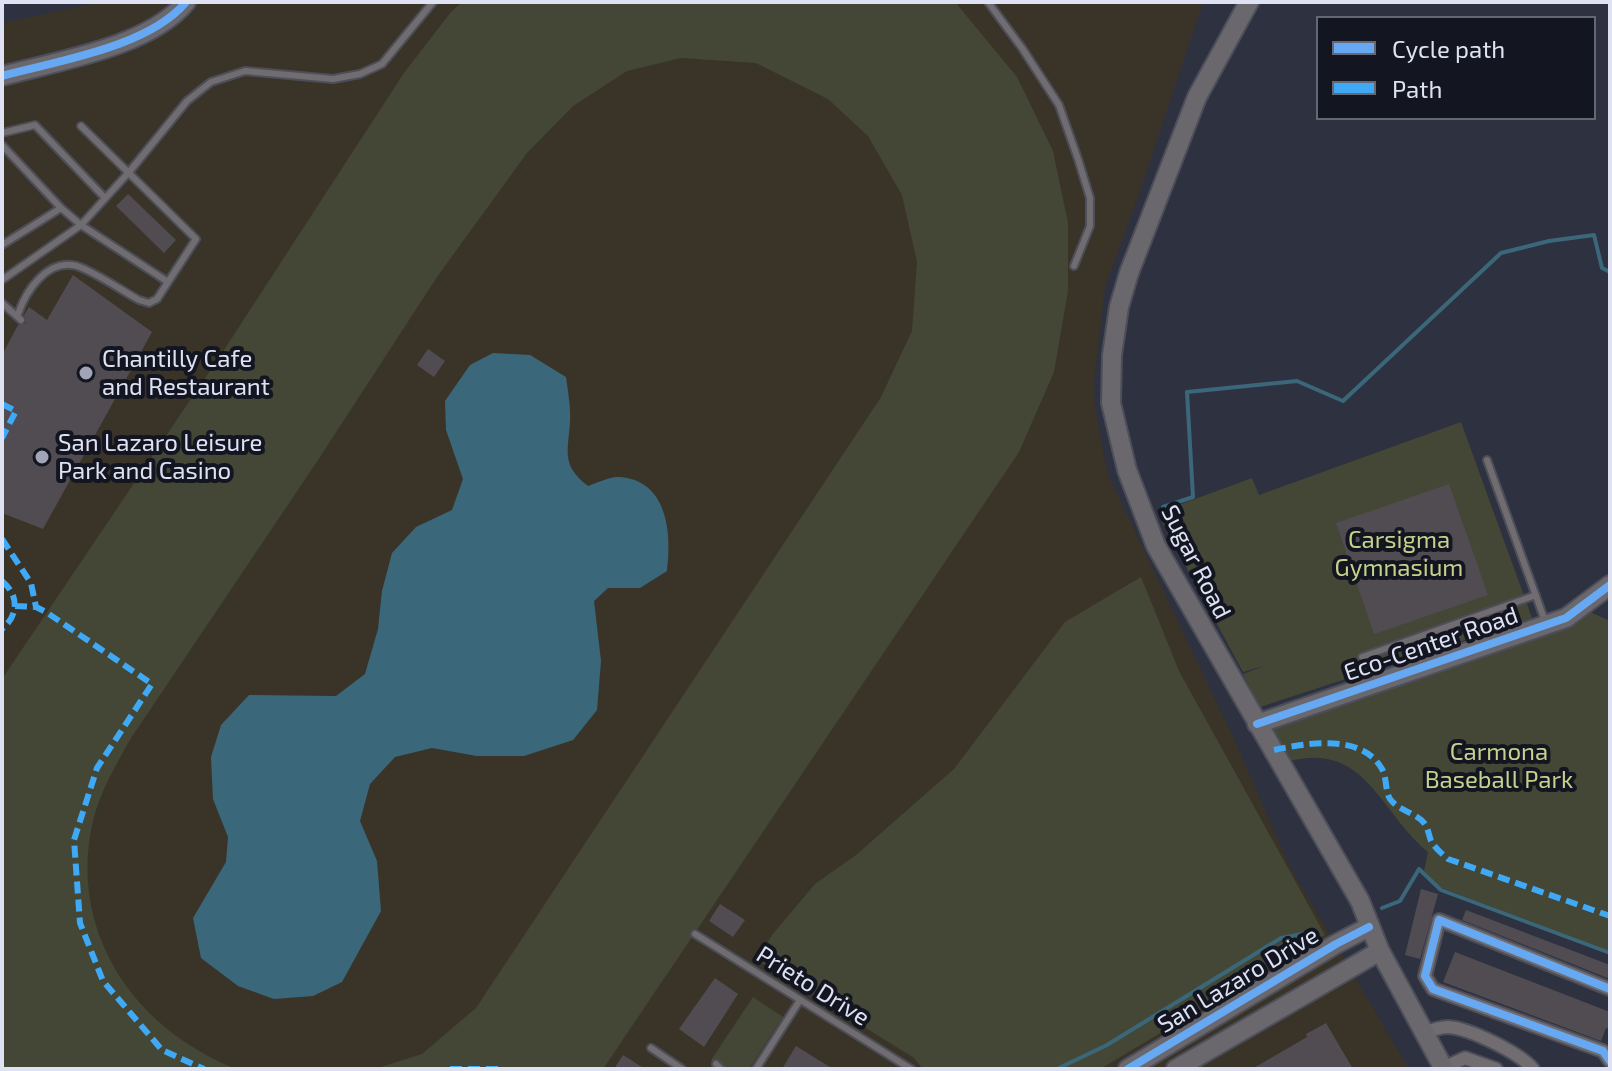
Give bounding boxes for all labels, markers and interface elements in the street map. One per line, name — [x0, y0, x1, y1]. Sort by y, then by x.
legend — [1316, 16, 1596, 120]
text: Cycle path — [1392, 34, 1505, 63]
text: Path — [1392, 74, 1442, 103]
place label: Chantilly Cafe and Restaurant — [102, 345, 270, 401]
marker: Chantilly Cafe and Restaurant — [77, 364, 95, 382]
place label: San Lazaro Leisure Park and Casino — [58, 429, 262, 485]
marker: San Lazaro Leisure Park and Casino — [33, 448, 51, 466]
street label: Sugar Road — [1155, 500, 1237, 624]
park label: Carsigma Gymnasium — [1335, 526, 1463, 582]
street label: Eco-Center Road — [1340, 601, 1522, 687]
park label: Carmona Baseball Park — [1425, 738, 1573, 794]
street label: San Lazaro Drive — [1153, 921, 1323, 1039]
street label: Prieto Drive — [751, 940, 875, 1032]

